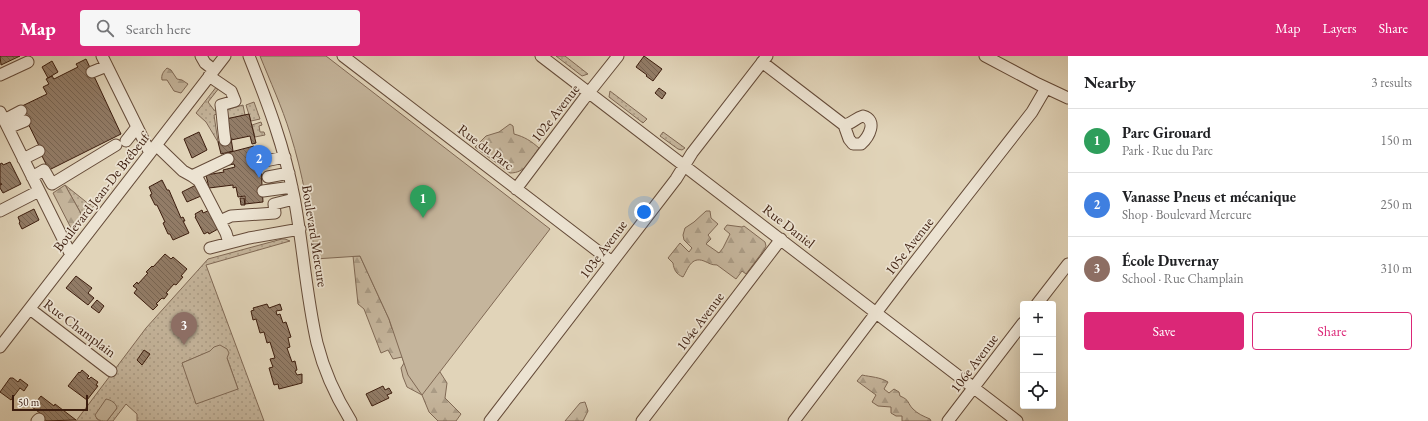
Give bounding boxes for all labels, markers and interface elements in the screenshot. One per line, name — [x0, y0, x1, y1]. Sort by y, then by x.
search box — [80, 10, 360, 46]
text: Map — [20, 16, 56, 41]
icon: search — [94, 17, 116, 39]
text: Search here — [126, 19, 191, 38]
text: Map — [1275, 19, 1300, 37]
text: Layers — [1322, 19, 1357, 37]
text: Share — [1379, 19, 1408, 37]
text: Nearby — [1084, 71, 1136, 93]
text: 3 results — [1371, 74, 1412, 91]
street label: 102e Avenue — [527, 80, 584, 146]
street label: Rue du Parc — [454, 120, 518, 174]
text: Parc Girouard — [1122, 123, 1211, 142]
street label: Boulevard Jean-De Brébeuf — [49, 128, 154, 255]
text: 1 — [1094, 132, 1100, 149]
text: 150 m — [1381, 132, 1412, 149]
text: Park · Rue du Parc — [1122, 142, 1213, 159]
pin: 2 — [246, 145, 272, 178]
street label: Boulevard Mercure — [298, 184, 332, 289]
pin: 1 — [410, 185, 436, 218]
text: Vanasse Pneus et mécanique — [1122, 187, 1296, 206]
text: 2 — [1094, 196, 1100, 213]
text: 250 m — [1381, 196, 1412, 213]
street label: Rue Daniel — [759, 200, 819, 252]
your location — [634, 202, 654, 222]
text: Shop · Boulevard Mercure — [1122, 206, 1251, 223]
street label: 105e Avenue — [881, 213, 938, 279]
street label: 103e Avenue — [575, 216, 631, 282]
text: École Duvernay — [1122, 251, 1219, 270]
text: 3 — [1094, 260, 1100, 277]
text: 310 m — [1381, 260, 1412, 277]
text: School · Rue Champlain — [1122, 270, 1244, 287]
street label: 104e Avenue — [672, 288, 728, 354]
street label: Rue Champlain — [40, 295, 120, 361]
map controls — [1020, 301, 1056, 409]
button: + — [1020, 301, 1056, 337]
pin: 3 — [171, 312, 197, 345]
button: Save — [1084, 312, 1244, 350]
button: Share — [1252, 312, 1412, 350]
street label: 106e Avenue — [946, 330, 1002, 396]
button: − — [1020, 337, 1056, 373]
button: locate — [1020, 373, 1056, 409]
scale bar — [12, 393, 88, 412]
text: 50 m — [18, 395, 39, 409]

